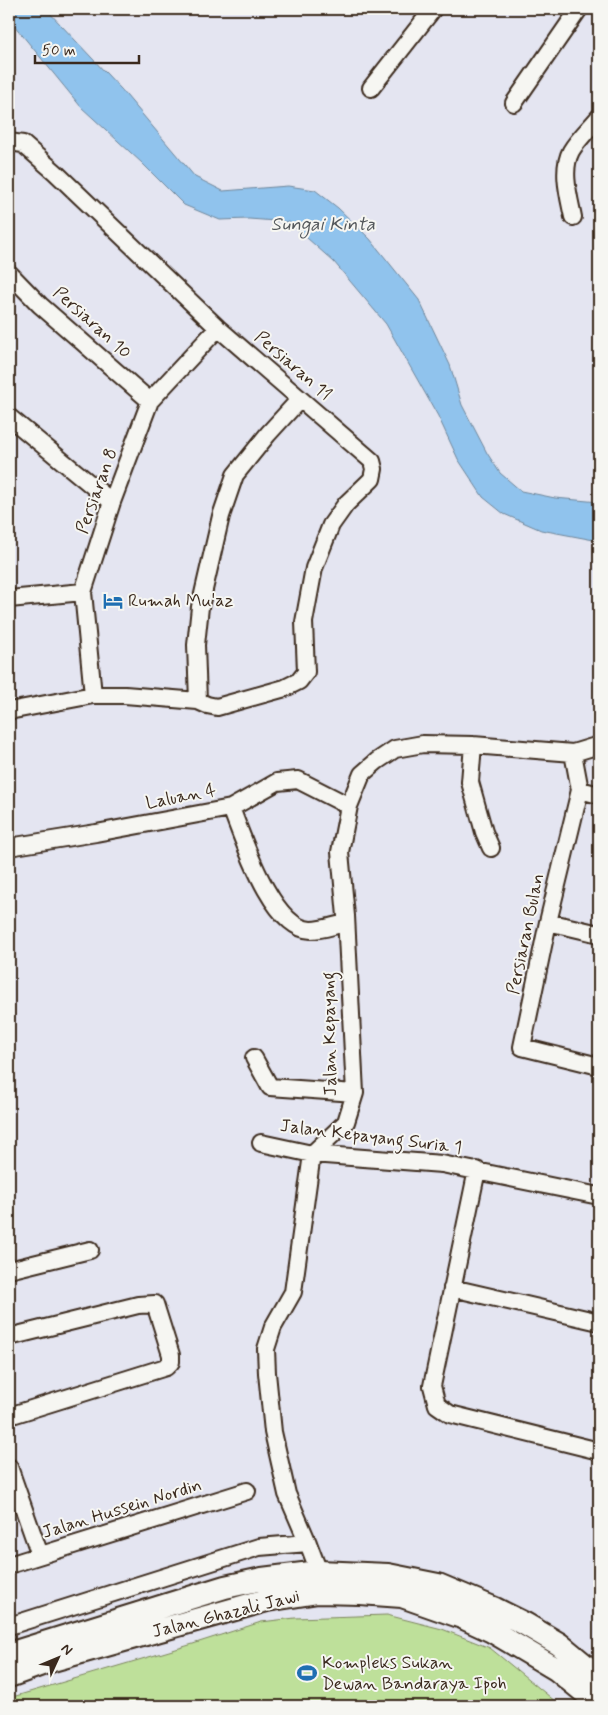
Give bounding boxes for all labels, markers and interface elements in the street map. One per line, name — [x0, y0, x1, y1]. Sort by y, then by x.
scale bar — [35, 32, 139, 64]
text: 50 m — [42, 41, 76, 61]
water label: Sungai Kinta — [271, 212, 376, 239]
street label: Persiaran 10 — [48, 281, 136, 365]
street label: Persiaran 11 — [249, 326, 337, 406]
street label: Persiaran 8 — [70, 445, 124, 537]
place label: Rumah Mu'az — [128, 589, 234, 613]
hotel icon: Rumah Mu'az — [102, 590, 124, 612]
street label: Laluan 4 — [144, 778, 218, 816]
street label: Persiaran Bulan — [501, 871, 551, 997]
street label: Jalan Kepayang — [317, 971, 345, 1096]
street label: Jalan Kepayang Suria 1 — [279, 1114, 463, 1162]
street label: Jalan Hussein Nordin — [39, 1473, 205, 1545]
street label: Jalan Ghazali Jawi — [150, 1584, 302, 1644]
north arrow — [32, 1632, 82, 1682]
text: N — [57, 1640, 76, 1659]
place label: Kompleks Sukan Dewan Bandaraya Ipoh — [322, 1651, 507, 1696]
sports icon: Kompleks Sukan Dewan Bandaraya Ipoh — [296, 1662, 318, 1684]

